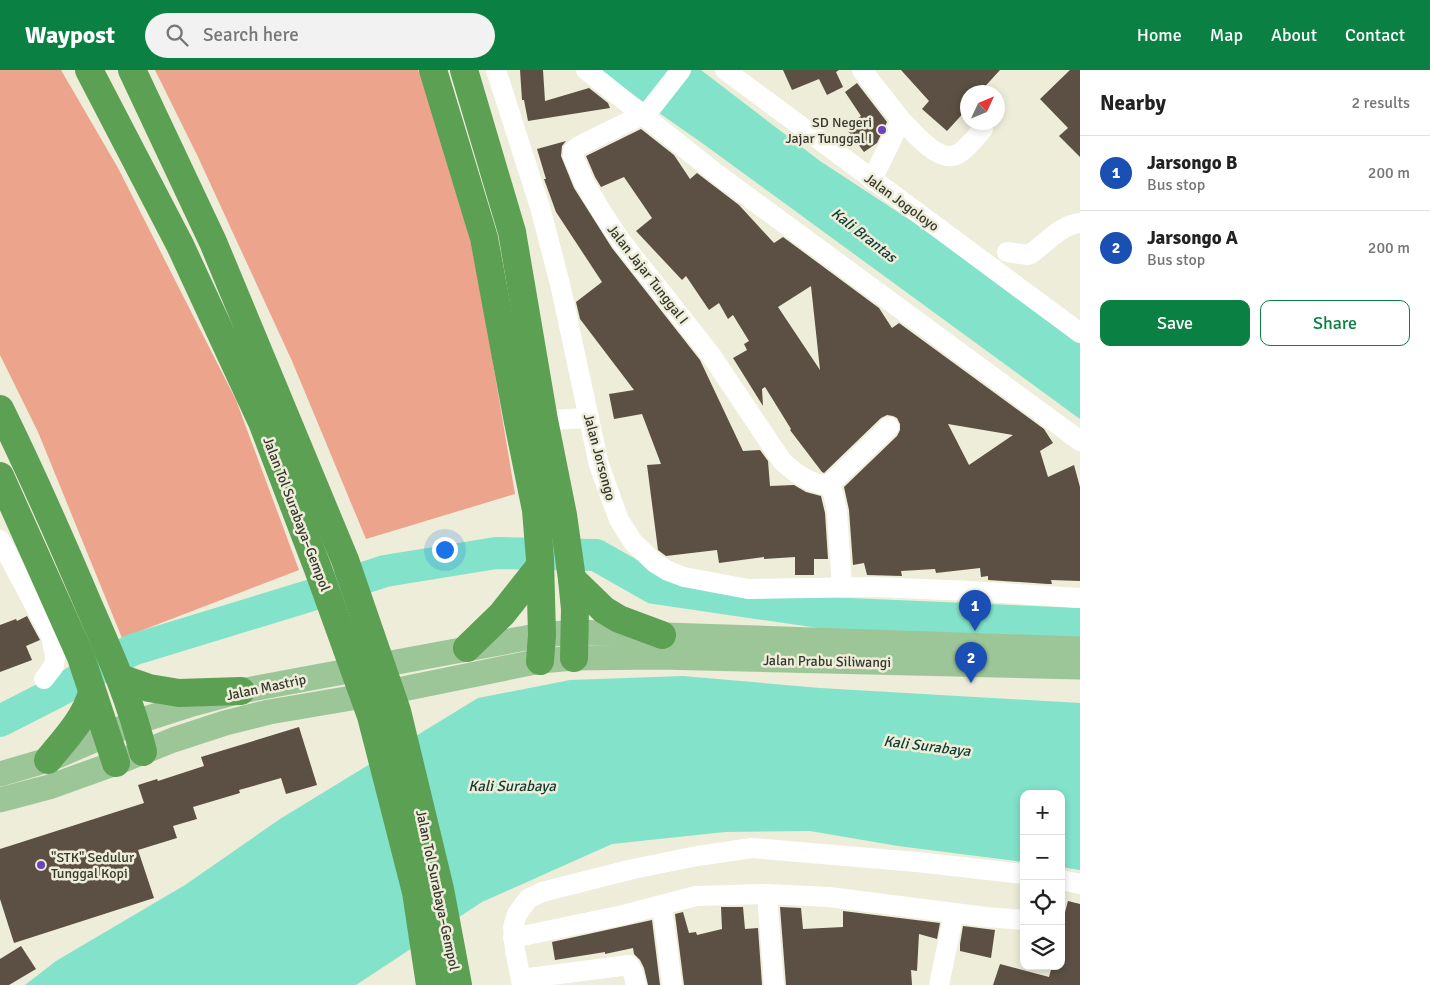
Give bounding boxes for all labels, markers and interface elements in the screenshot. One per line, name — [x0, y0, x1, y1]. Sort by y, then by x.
search box — [145, 13, 495, 58]
text: Waypost — [25, 20, 115, 50]
icon: search — [163, 21, 191, 49]
text: Search here — [203, 23, 299, 47]
text: Home — [1137, 24, 1182, 46]
text: Map — [1210, 24, 1243, 46]
text: About — [1271, 24, 1317, 46]
text: Contact — [1345, 24, 1405, 46]
north arrow — [960, 85, 1005, 130]
text: Nearby — [1100, 90, 1166, 116]
text: 2 results — [1351, 93, 1410, 113]
place label: SD Negeri Jajar Tunggal I — [786, 114, 872, 147]
marker: SD Negeri Jajar Tunggal I — [876, 124, 888, 136]
text: Jarsongo B — [1147, 151, 1238, 175]
text: 1 — [1112, 163, 1120, 183]
text: 200 m — [1368, 163, 1410, 183]
street label: Jalan Jogoloyo — [861, 170, 942, 235]
text: Bus stop — [1147, 175, 1205, 195]
water label: Kali Brantas — [828, 204, 901, 267]
street label: Jalan Jajar Tunggal I — [604, 221, 692, 327]
text: Jarsongo A — [1147, 226, 1238, 250]
text: 2 — [1112, 238, 1120, 258]
text: 200 m — [1368, 238, 1410, 258]
text: Bus stop — [1147, 250, 1205, 270]
button: Save — [1100, 300, 1250, 346]
button: Share — [1260, 300, 1410, 346]
street label: Jalan Jorsongo — [580, 412, 619, 503]
street label: Jalan Tol Surabaya–Gempol — [259, 435, 334, 594]
your location — [432, 537, 458, 563]
pin: 1 — [959, 590, 991, 631]
pin: 2 — [955, 642, 987, 683]
street label: Jalan Prabu Siliwangi — [763, 652, 891, 671]
street label: Jalan Mastrip — [225, 671, 307, 704]
water label: Kali Surabaya — [882, 732, 972, 760]
water label: Kali Surabaya — [468, 777, 556, 795]
map controls — [1020, 790, 1065, 970]
button: + — [1020, 790, 1065, 835]
street label: Jalan Tol Surabaya–Gempol — [412, 808, 463, 972]
button: − — [1020, 835, 1065, 880]
place label: "STK" Sedulur Tunggal Kopi — [51, 849, 135, 882]
marker: "STK" Sedulur Tunggal Kopi — [35, 859, 47, 871]
button: locate — [1020, 880, 1065, 925]
button: layers — [1020, 925, 1065, 970]

